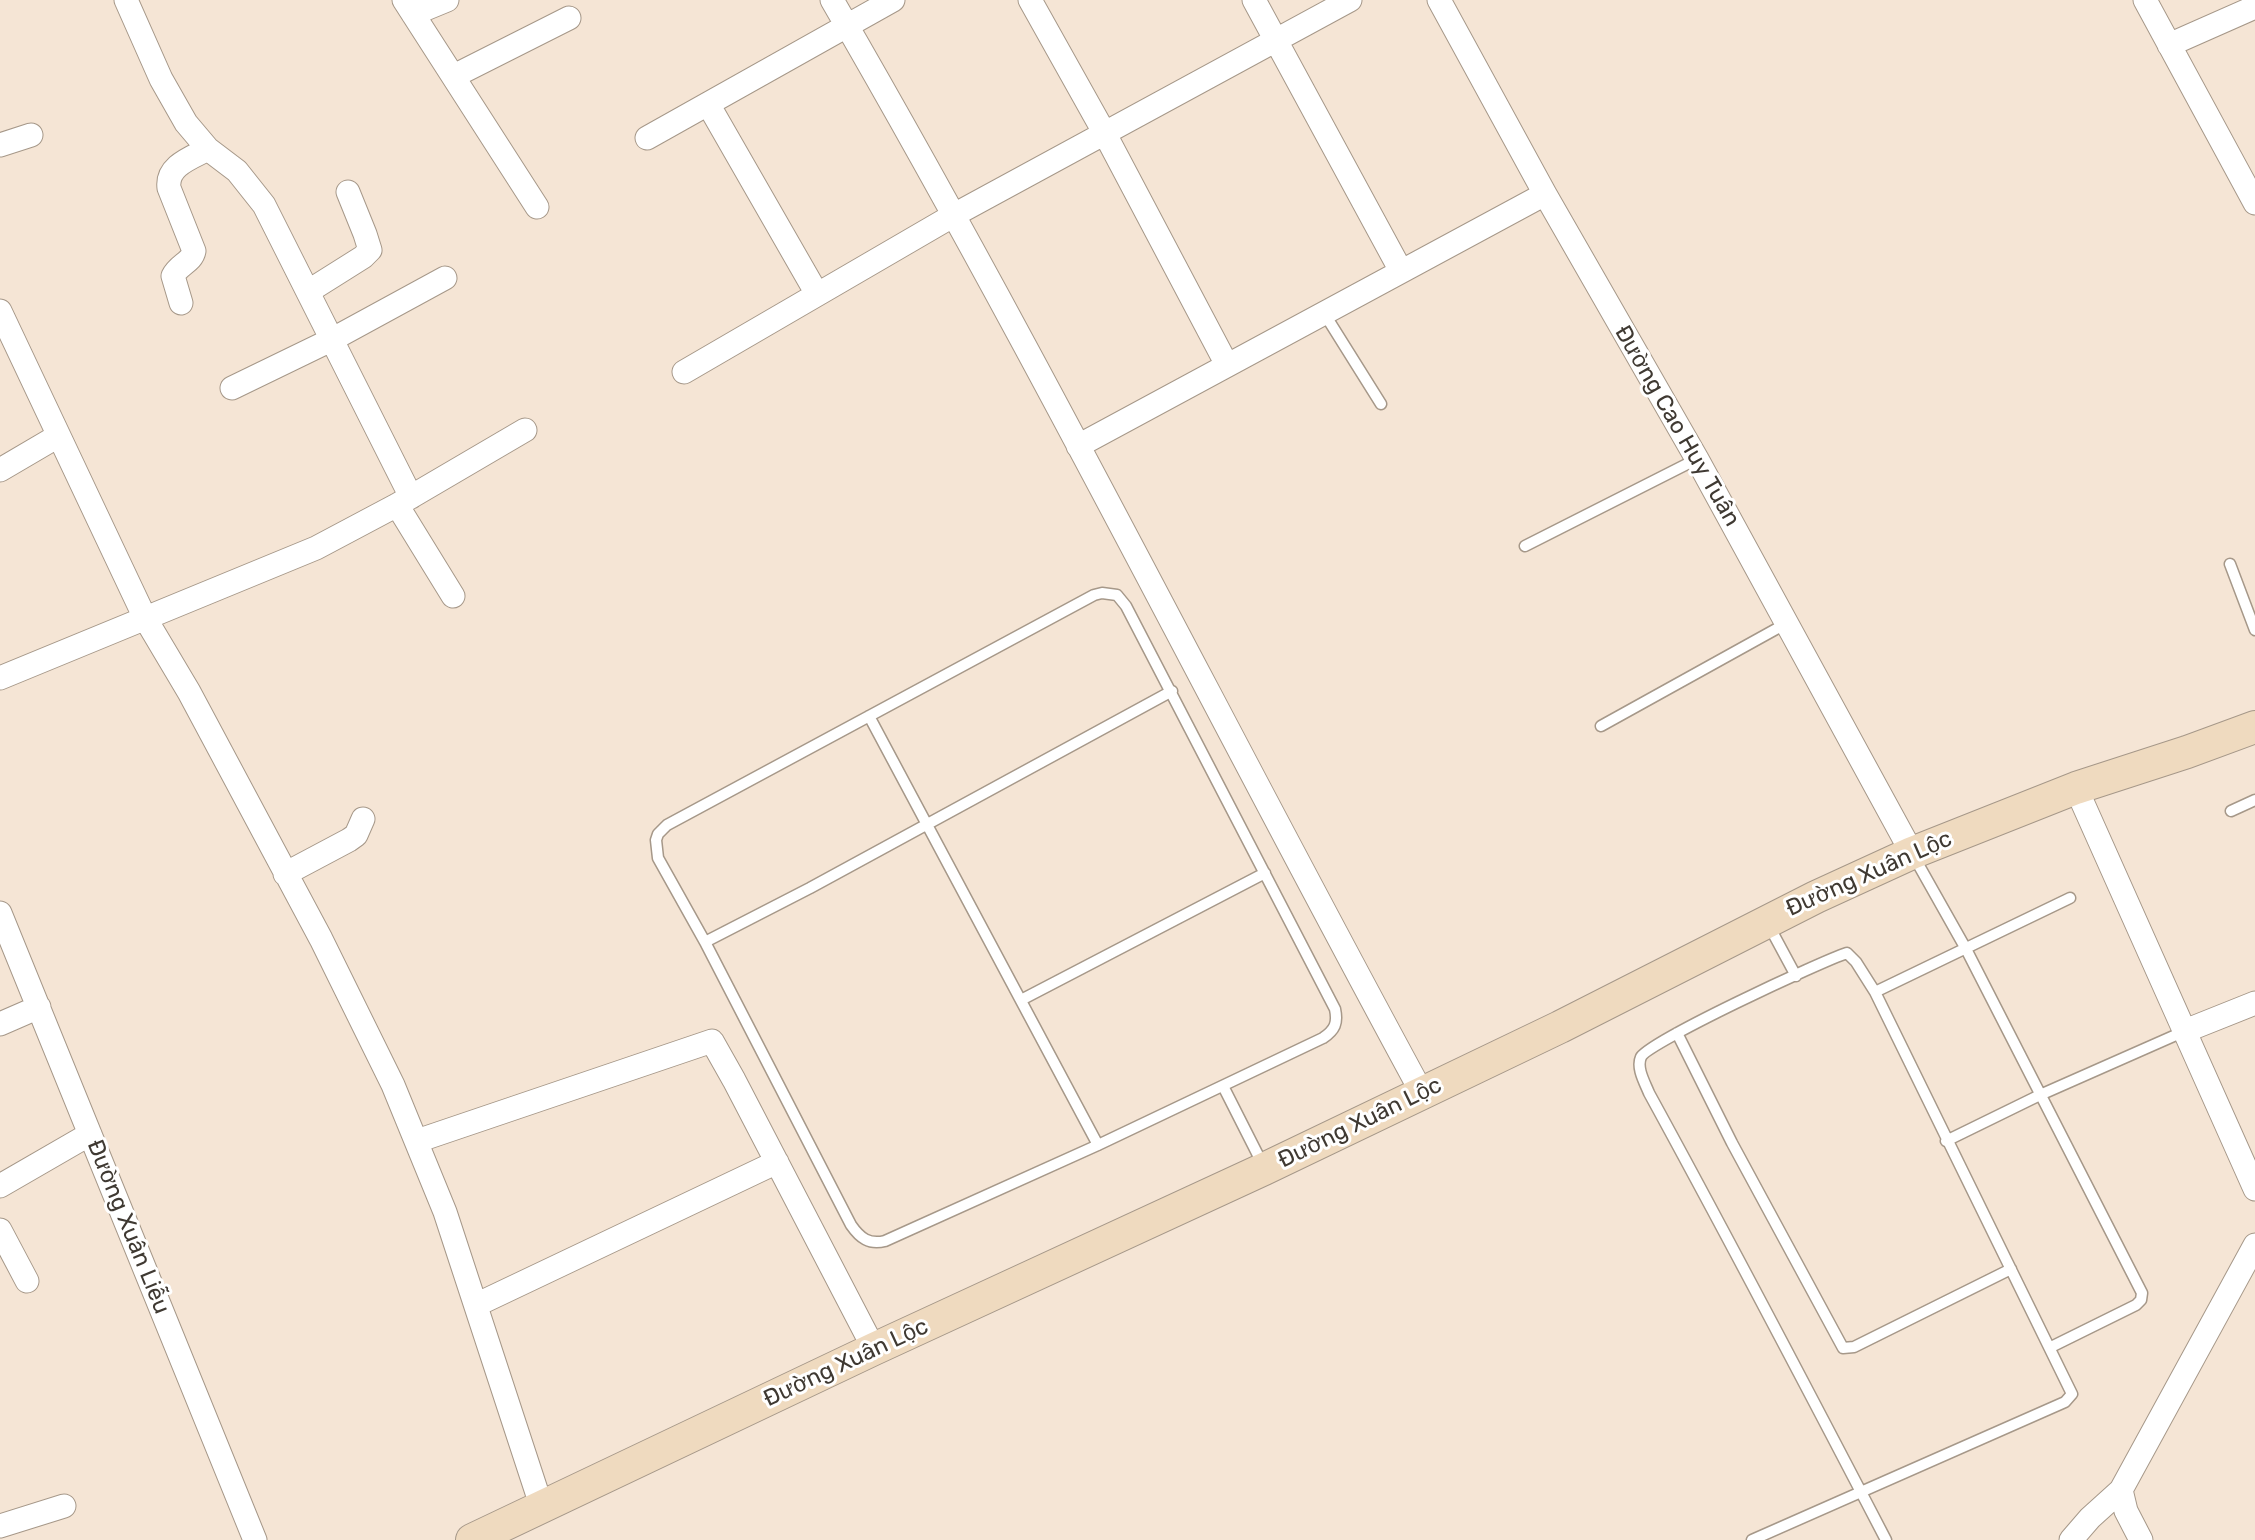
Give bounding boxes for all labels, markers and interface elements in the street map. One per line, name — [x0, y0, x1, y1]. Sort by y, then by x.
street label: Đường Cao Huy Tuân — [1608, 321, 1746, 531]
street label: Đường Xuân Lộc — [1782, 825, 1956, 923]
street label: Đường Xuân Lộc — [1274, 1071, 1446, 1175]
street label: Đường Xuân Liễu — [80, 1136, 176, 1318]
street label: Đường Xuân Lộc — [759, 1313, 933, 1413]

